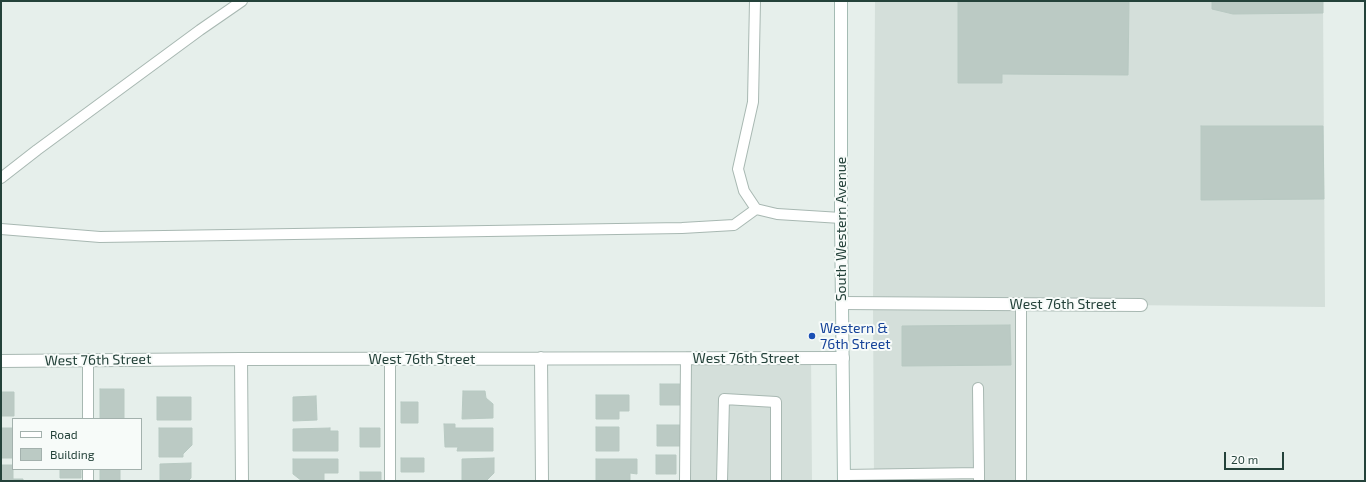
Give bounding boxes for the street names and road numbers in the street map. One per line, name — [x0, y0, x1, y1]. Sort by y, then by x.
street label: South Western Avenue — [833, 157, 849, 301]
street label: West 76th Street — [1010, 296, 1116, 312]
street label: West 76th Street — [693, 350, 799, 366]
street label: West 76th Street — [44, 351, 152, 369]
street label: West 76th Street — [369, 351, 475, 367]

